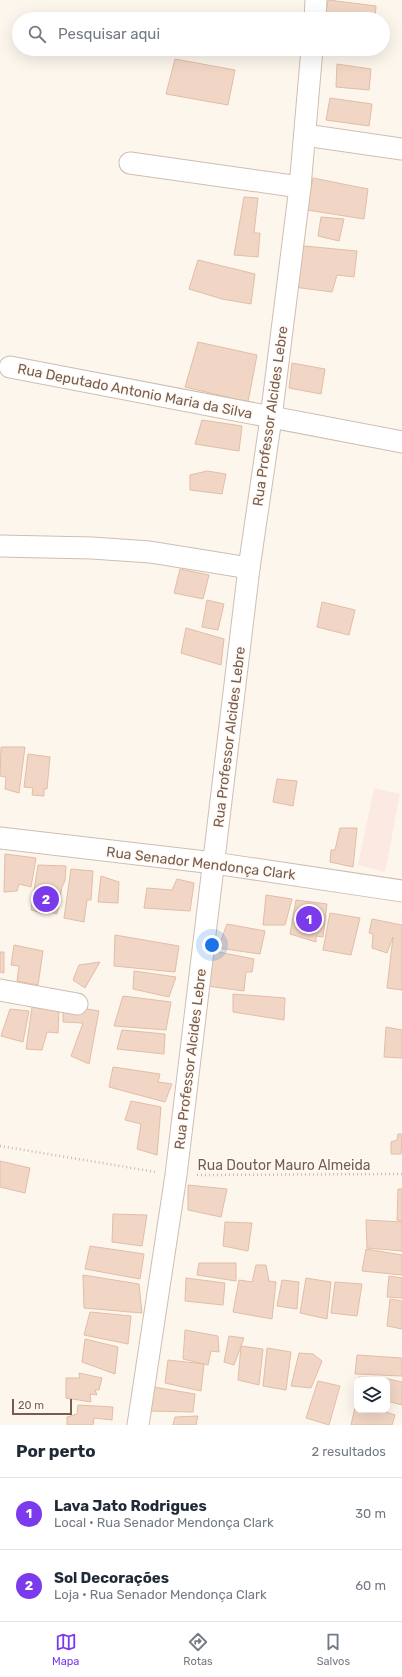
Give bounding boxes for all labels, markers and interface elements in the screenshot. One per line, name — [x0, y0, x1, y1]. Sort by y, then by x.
search box — [12, 12, 390, 56]
icon: search — [26, 23, 48, 45]
text: Pesquisar aqui — [58, 25, 160, 43]
street label: Rua Professor Alcides Lebre — [249, 325, 292, 507]
street label: Rua Deputado Antonio Maria da Silva — [16, 360, 254, 423]
street label: Rua Professor Alcides Lebre — [210, 646, 249, 828]
street label: Rua Senador Mendonça Clark — [105, 843, 297, 884]
pin: 2 — [33, 884, 59, 914]
pin: 1 — [296, 904, 322, 934]
your location — [202, 935, 222, 955]
street label: Rua Professor Alcides Lebre — [171, 968, 210, 1150]
street label: Rua Doutor Mauro Almeida — [198, 1157, 370, 1174]
map controls — [354, 1377, 390, 1413]
button: layers — [354, 1377, 390, 1413]
scale bar — [12, 1397, 72, 1416]
text: 20 m — [18, 1399, 44, 1412]
text: Por perto — [16, 1441, 96, 1461]
text: 2 resultados — [311, 1444, 386, 1459]
text: Lava Jato Rodrigues — [54, 1497, 207, 1515]
text: 1 — [26, 1506, 32, 1521]
text: 30 m — [355, 1506, 386, 1521]
text: Local · Rua Senador Mendonça Clark — [54, 1515, 274, 1530]
text: Sol Decorações — [54, 1569, 169, 1587]
text: 2 — [25, 1578, 33, 1593]
text: 60 m — [355, 1578, 386, 1593]
text: Loja · Rua Senador Mendonça Clark — [54, 1587, 267, 1602]
tab: Mapa — [52, 1631, 79, 1668]
tab: Rotas — [183, 1631, 213, 1668]
tab: Salvos — [317, 1631, 350, 1668]

